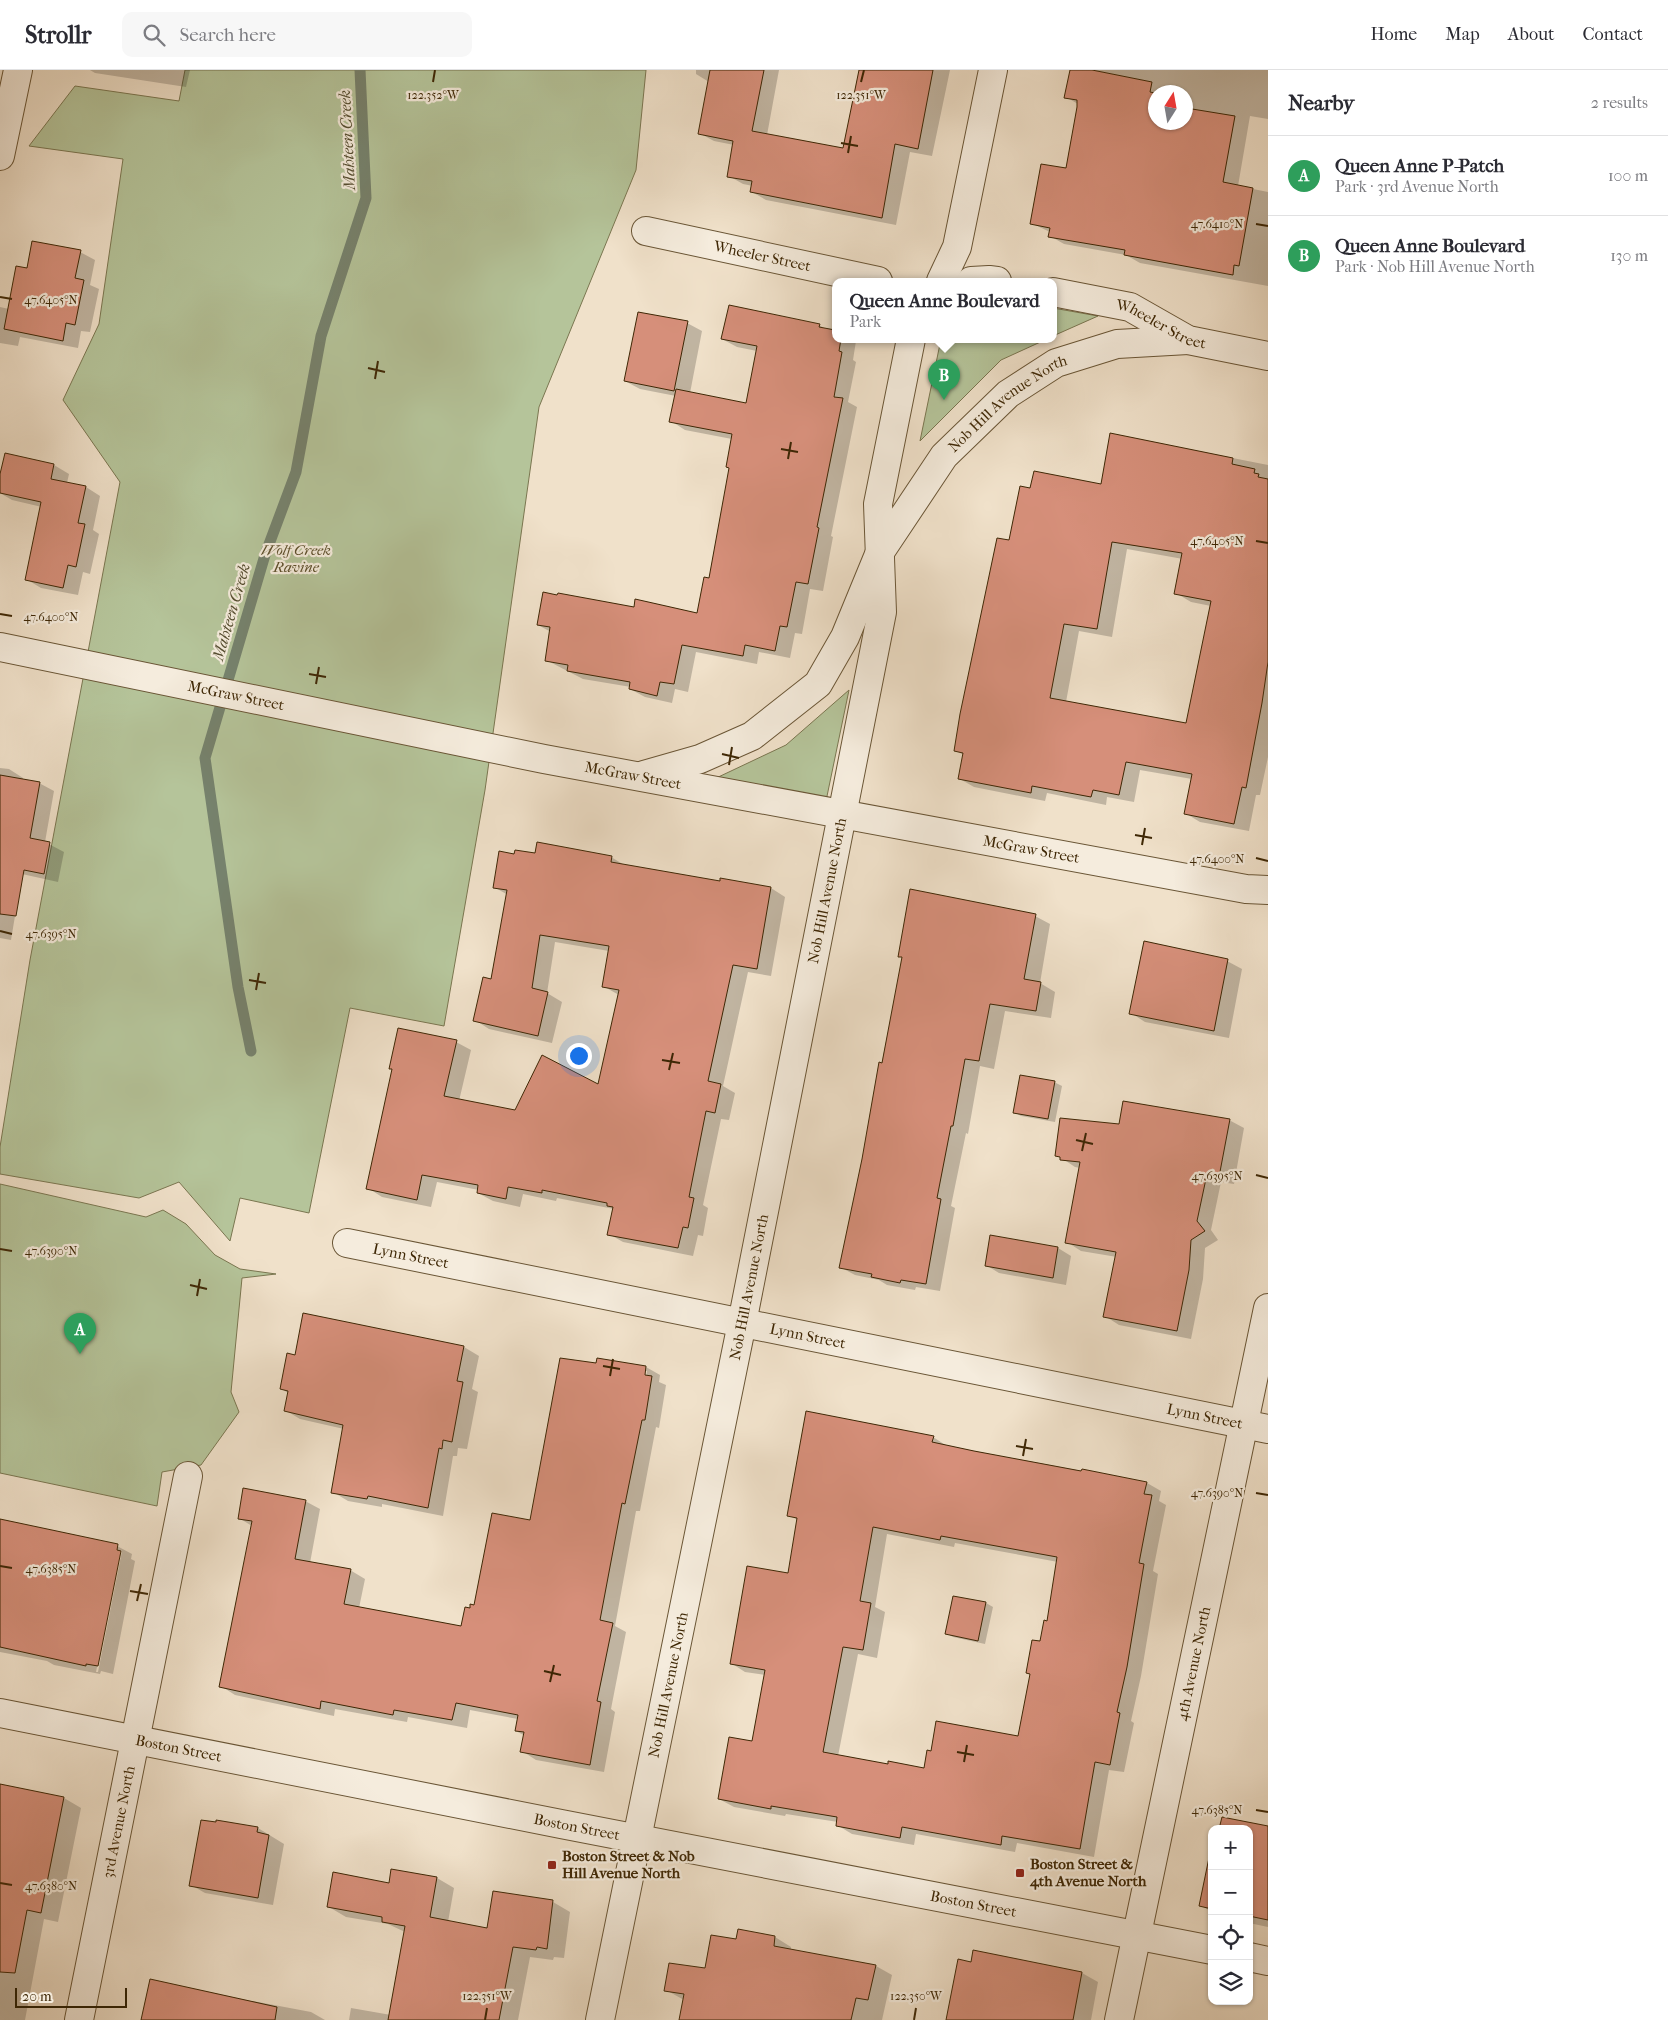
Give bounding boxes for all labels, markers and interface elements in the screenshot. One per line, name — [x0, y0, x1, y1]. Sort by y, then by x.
search box — [122, 12, 472, 57]
text: Strollr — [25, 21, 92, 49]
icon: search — [140, 21, 168, 49]
text: Search here — [180, 24, 276, 46]
text: Home — [1370, 24, 1417, 45]
text: Map — [1445, 24, 1480, 45]
text: About — [1508, 24, 1554, 45]
text: Contact — [1582, 24, 1643, 45]
north arrow — [1148, 85, 1193, 130]
text: 122.352°W — [407, 88, 460, 102]
text: 122.351°W — [836, 88, 887, 102]
water label: Mahteen Creek — [335, 90, 359, 191]
text: Nearby — [1288, 91, 1354, 115]
text: 2 results — [1591, 93, 1648, 112]
text: Queen Anne P-Patch — [1335, 155, 1504, 177]
text: A — [1299, 166, 1309, 185]
text: 100 m — [1608, 166, 1648, 185]
text: Park · 3rd Avenue North — [1335, 177, 1499, 196]
text: 47.6410°N — [1191, 217, 1243, 231]
text: Queen Anne Boulevard — [1335, 235, 1525, 257]
street label: Wheeler Street — [711, 237, 813, 275]
text: B — [1299, 246, 1309, 265]
text: 130 m — [1610, 246, 1648, 265]
text: Park · Nob Hill Avenue North — [1335, 257, 1535, 276]
popup — [832, 278, 1057, 343]
text: Queen Anne Boulevard — [849, 290, 1040, 312]
text: 47.6405°N — [24, 293, 78, 307]
street label: Wheeler Street — [1114, 295, 1208, 353]
text: Park — [849, 312, 881, 331]
street label: Nob Hill Avenue North — [944, 351, 1070, 456]
pin: B — [928, 359, 960, 400]
text: 47.6405°N — [1190, 534, 1244, 548]
park label: Wolf Creek Ravine — [261, 541, 331, 576]
water label: Mahteen Creek — [208, 561, 254, 664]
text: 47.6400°N — [24, 610, 78, 624]
street label: McGraw Street — [186, 677, 286, 714]
street label: McGraw Street — [583, 758, 683, 793]
street label: Nob Hill Avenue North — [804, 816, 850, 965]
street label: McGraw Street — [982, 831, 1082, 867]
text: 47.6400°N — [1190, 852, 1244, 866]
text: 47.6395°N — [25, 927, 77, 941]
your location — [566, 1043, 592, 1069]
text: 47.6395°N — [1191, 1169, 1243, 1183]
street label: Nob Hill Avenue North — [726, 1212, 772, 1361]
street label: Lynn Street — [371, 1239, 451, 1272]
text: 47.6390°N — [25, 1244, 77, 1258]
pin: A — [64, 1313, 96, 1354]
street label: Lynn Street — [768, 1320, 848, 1353]
street label: Lynn Street — [1165, 1400, 1245, 1433]
text: 47.6390°N — [1191, 1486, 1243, 1500]
text: 47.6385°N — [26, 1562, 76, 1576]
street label: 4th Avenue North — [1173, 1604, 1214, 1723]
street label: Nob Hill Avenue North — [645, 1610, 692, 1759]
street label: Boston Street — [134, 1731, 224, 1766]
street label: 3rd Avenue North — [99, 1764, 139, 1880]
text: 47.6385°N — [1192, 1803, 1242, 1817]
street label: Boston Street — [532, 1810, 622, 1844]
map controls — [1208, 1825, 1253, 2005]
button: + — [1208, 1825, 1253, 1870]
place label: Boston Street & Nob Hill Avenue North — [562, 1847, 695, 1882]
place label: Boston Street & 4th Avenue North — [1029, 1855, 1147, 1890]
marker: Boston Street & Nob Hill Avenue North — [546, 1859, 558, 1871]
marker: Boston Street & 4th Avenue North — [1014, 1867, 1026, 1879]
button: − — [1208, 1870, 1253, 1915]
text: 47.6380°N — [25, 1879, 77, 1893]
street label: Boston Street — [929, 1887, 1019, 1921]
button: locate — [1208, 1915, 1253, 1960]
button: layers — [1208, 1960, 1253, 2005]
scale bar — [15, 1985, 128, 2008]
text: 20 m — [22, 1988, 52, 2005]
text: 122.351°W — [462, 1989, 513, 2003]
text: 122.350°W — [890, 1989, 943, 2003]

